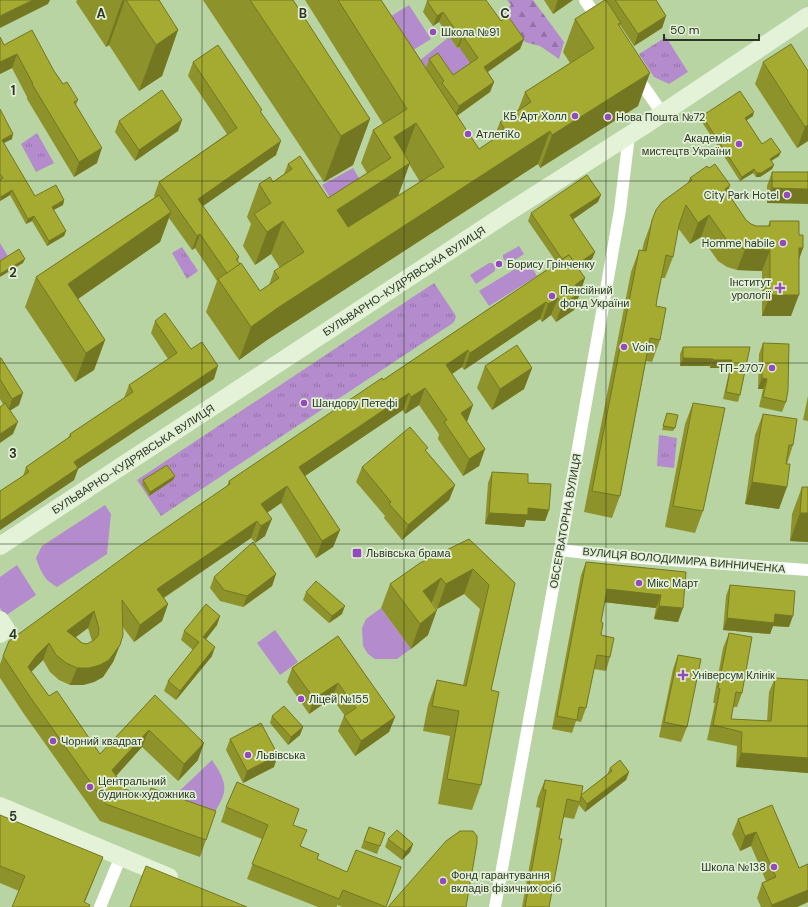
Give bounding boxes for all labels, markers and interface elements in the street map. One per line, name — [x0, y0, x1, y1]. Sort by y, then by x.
text: A — [96, 5, 106, 22]
text: B — [299, 5, 307, 22]
text: C — [500, 5, 510, 22]
scale bar — [664, 16, 759, 42]
text: 50 m — [670, 22, 699, 38]
place label: Школа №91 — [441, 25, 499, 39]
marker: Школа №91 — [428, 27, 438, 37]
text: 1 — [11, 82, 15, 99]
place label: КБ Арт Холл — [503, 109, 567, 123]
place label: Нова Пошта №72 — [616, 110, 705, 124]
marker: КБ Арт Холл — [570, 111, 580, 121]
marker: Нова Пошта №72 — [603, 112, 613, 122]
place label: АтлетіКо — [476, 127, 520, 141]
marker: АтлетіКо — [463, 129, 473, 139]
place label: Академія мистецтв України — [642, 131, 731, 158]
marker: Академія мистецтв України — [734, 139, 744, 149]
place label: City Park Hotel — [704, 188, 779, 202]
marker: City Park Hotel — [782, 190, 792, 200]
street label: БУЛЬВАРНО-КУДРЯВСЬКА ВУЛИЦЯ — [320, 223, 488, 339]
place label: Homme habile — [702, 236, 775, 250]
marker: Homme habile — [778, 238, 788, 248]
place label: Борису Грінченку — [507, 257, 595, 271]
marker: Борису Грінченку — [494, 259, 504, 269]
text: 2 — [9, 264, 17, 281]
place label: Інститут урології — [729, 275, 771, 302]
marker: Інститут урології — [774, 282, 786, 294]
place label: Пенсійний фонд України — [560, 283, 629, 310]
marker: Пенсійний фонд України — [547, 291, 557, 301]
place label: Voin — [632, 340, 654, 354]
marker: Voin — [619, 342, 629, 352]
place label: ТП-2707 — [718, 361, 764, 375]
marker: ТП-2707 — [767, 363, 777, 373]
place label: Шандору Петефі — [312, 396, 397, 410]
marker: Шандору Петефі — [299, 398, 309, 408]
street label: БУЛЬВАРНО-КУДРЯВСЬКА ВУЛИЦЯ — [49, 401, 217, 517]
text: 3 — [9, 445, 17, 462]
street label: ОБСЕРВАТОРНА ВУЛИЦЯ — [546, 452, 584, 590]
street label: ВУЛИЦЯ ВОЛОДИМИРА ВИННИЧЕНКА — [582, 544, 787, 576]
place label: Львівська брама — [366, 546, 451, 560]
marker: Львівська брама — [351, 547, 363, 559]
place label: Мікс Март — [647, 576, 698, 590]
marker: Мікс Март — [634, 578, 644, 588]
text: 4 — [9, 626, 17, 643]
place label: Універсум Клінік — [692, 668, 775, 682]
marker: Універсум Клінік — [677, 669, 689, 681]
place label: Ліцей №155 — [309, 692, 369, 706]
marker: Ліцей №155 — [296, 694, 306, 704]
place label: Чорний квадрат — [61, 734, 142, 748]
marker: Чорний квадрат — [48, 736, 58, 746]
place label: Львівська — [256, 748, 306, 762]
marker: Львівська — [243, 750, 253, 760]
place label: Центральний будинок художника — [98, 774, 196, 801]
marker: Центральний будинок художника — [85, 782, 95, 792]
text: 5 — [9, 808, 17, 825]
place label: Школа №138 — [701, 860, 766, 874]
marker: Школа №138 — [769, 862, 779, 872]
place label: Фонд гарантування вкладів фізичних осіб — [451, 868, 561, 895]
marker: Фонд гарантування вкладів фізичних осіб — [438, 876, 448, 886]

